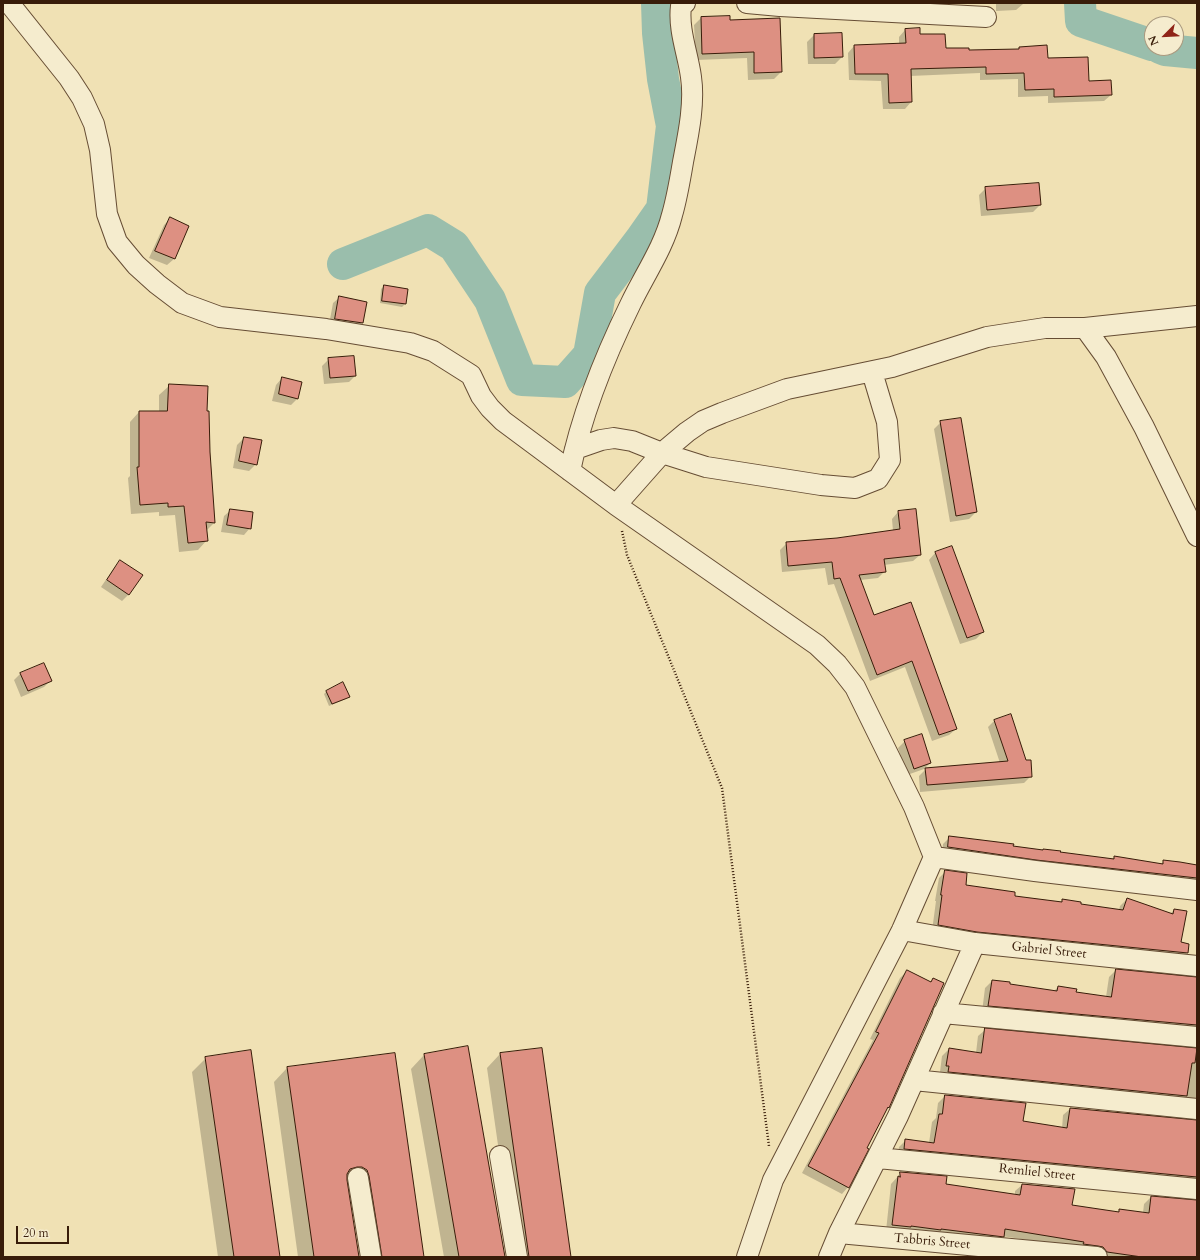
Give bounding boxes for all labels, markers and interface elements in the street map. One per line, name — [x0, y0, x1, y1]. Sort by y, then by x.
north arrow — [1144, 16, 1184, 56]
text: N — [1145, 33, 1162, 48]
street label: Gabriel Street — [1011, 939, 1087, 963]
street label: Remliel Street — [998, 1161, 1076, 1185]
scale bar — [18, 1218, 71, 1244]
text: 20 m — [23, 1225, 49, 1241]
street label: Tabbris Street — [893, 1231, 971, 1253]

